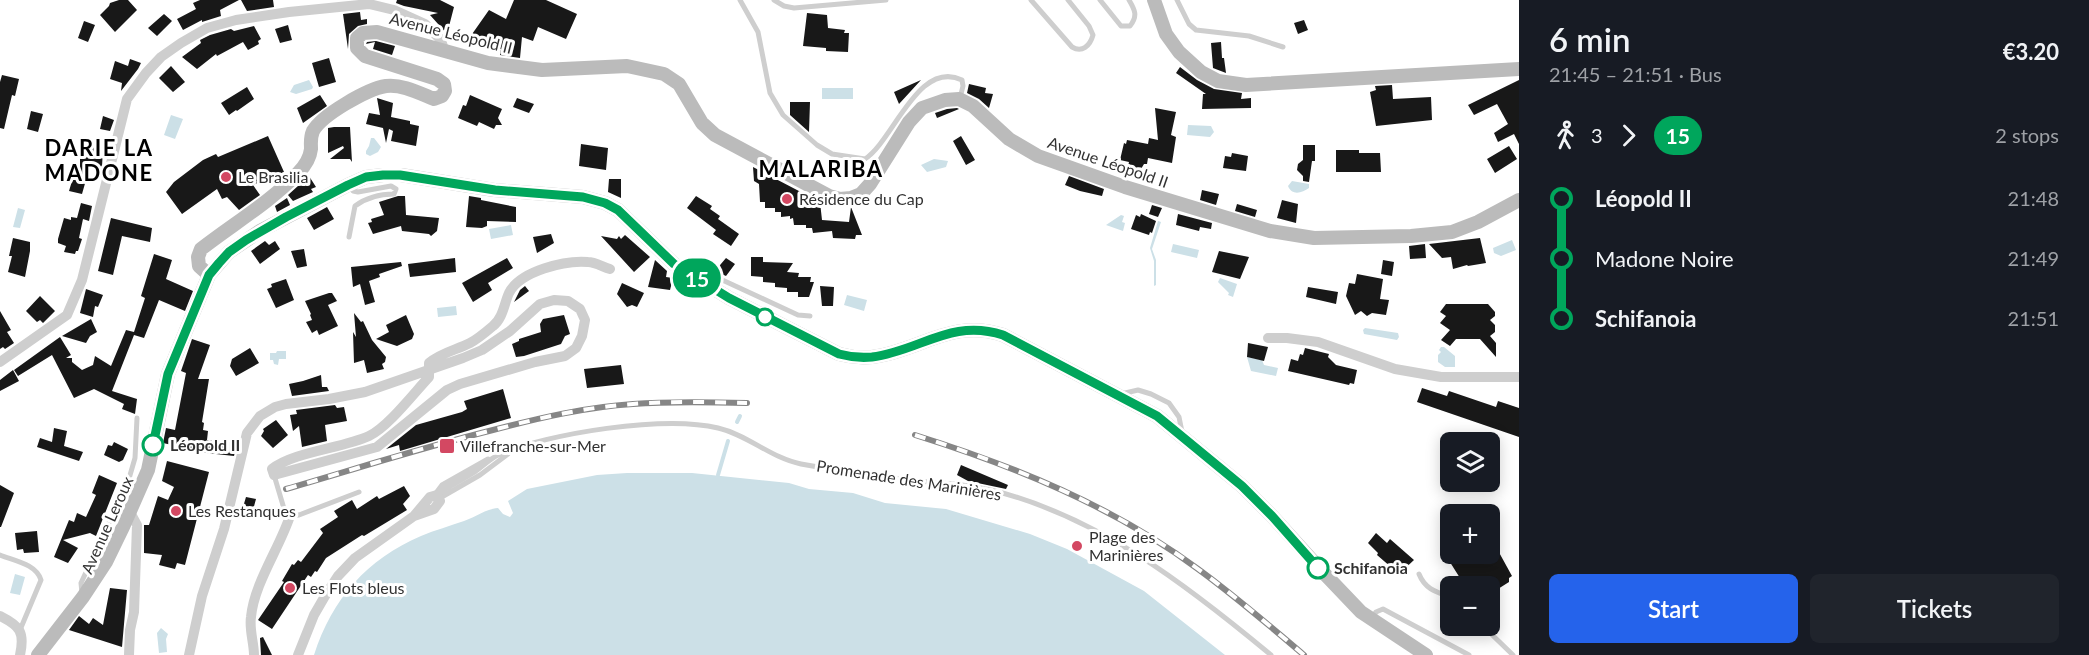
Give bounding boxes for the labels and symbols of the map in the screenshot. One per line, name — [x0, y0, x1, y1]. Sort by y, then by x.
street label: Avenue Léopold II — [388, 8, 515, 57]
street label: Avenue Léopold II — [1045, 132, 1171, 191]
district label: DARIE LA MADONE — [44, 134, 154, 186]
district label: MALARIBA — [759, 155, 883, 182]
place label: Le Brasilia — [238, 167, 308, 186]
marker: Le Brasilia — [219, 170, 233, 184]
place label: Résidence du Cap — [799, 189, 924, 208]
marker: Résidence du Cap — [780, 192, 794, 206]
line badge: 15 — [670, 258, 724, 298]
unlabelled marker — [756, 308, 774, 326]
marker: Léopold II — [142, 434, 164, 456]
place label: Léopold II — [170, 435, 240, 454]
place label: Villefranche-sur-Mer — [460, 436, 606, 455]
marker: Villefranche-sur-Mer — [438, 437, 456, 455]
street label: Promenade des Marinières — [815, 456, 1003, 504]
street label: Avenue Leroux — [77, 473, 137, 576]
place label: Les Restanques — [188, 501, 296, 520]
marker: Les Restanques — [169, 504, 183, 518]
place label: Plage des Marinières — [1089, 527, 1163, 564]
marker: Plage des Marinières — [1070, 539, 1084, 553]
marker: Schifanoia — [1307, 557, 1329, 579]
place label: Schifanoia — [1334, 558, 1408, 577]
place label: Les Flots bleus — [302, 578, 405, 597]
marker: Les Flots bleus — [283, 581, 297, 595]

